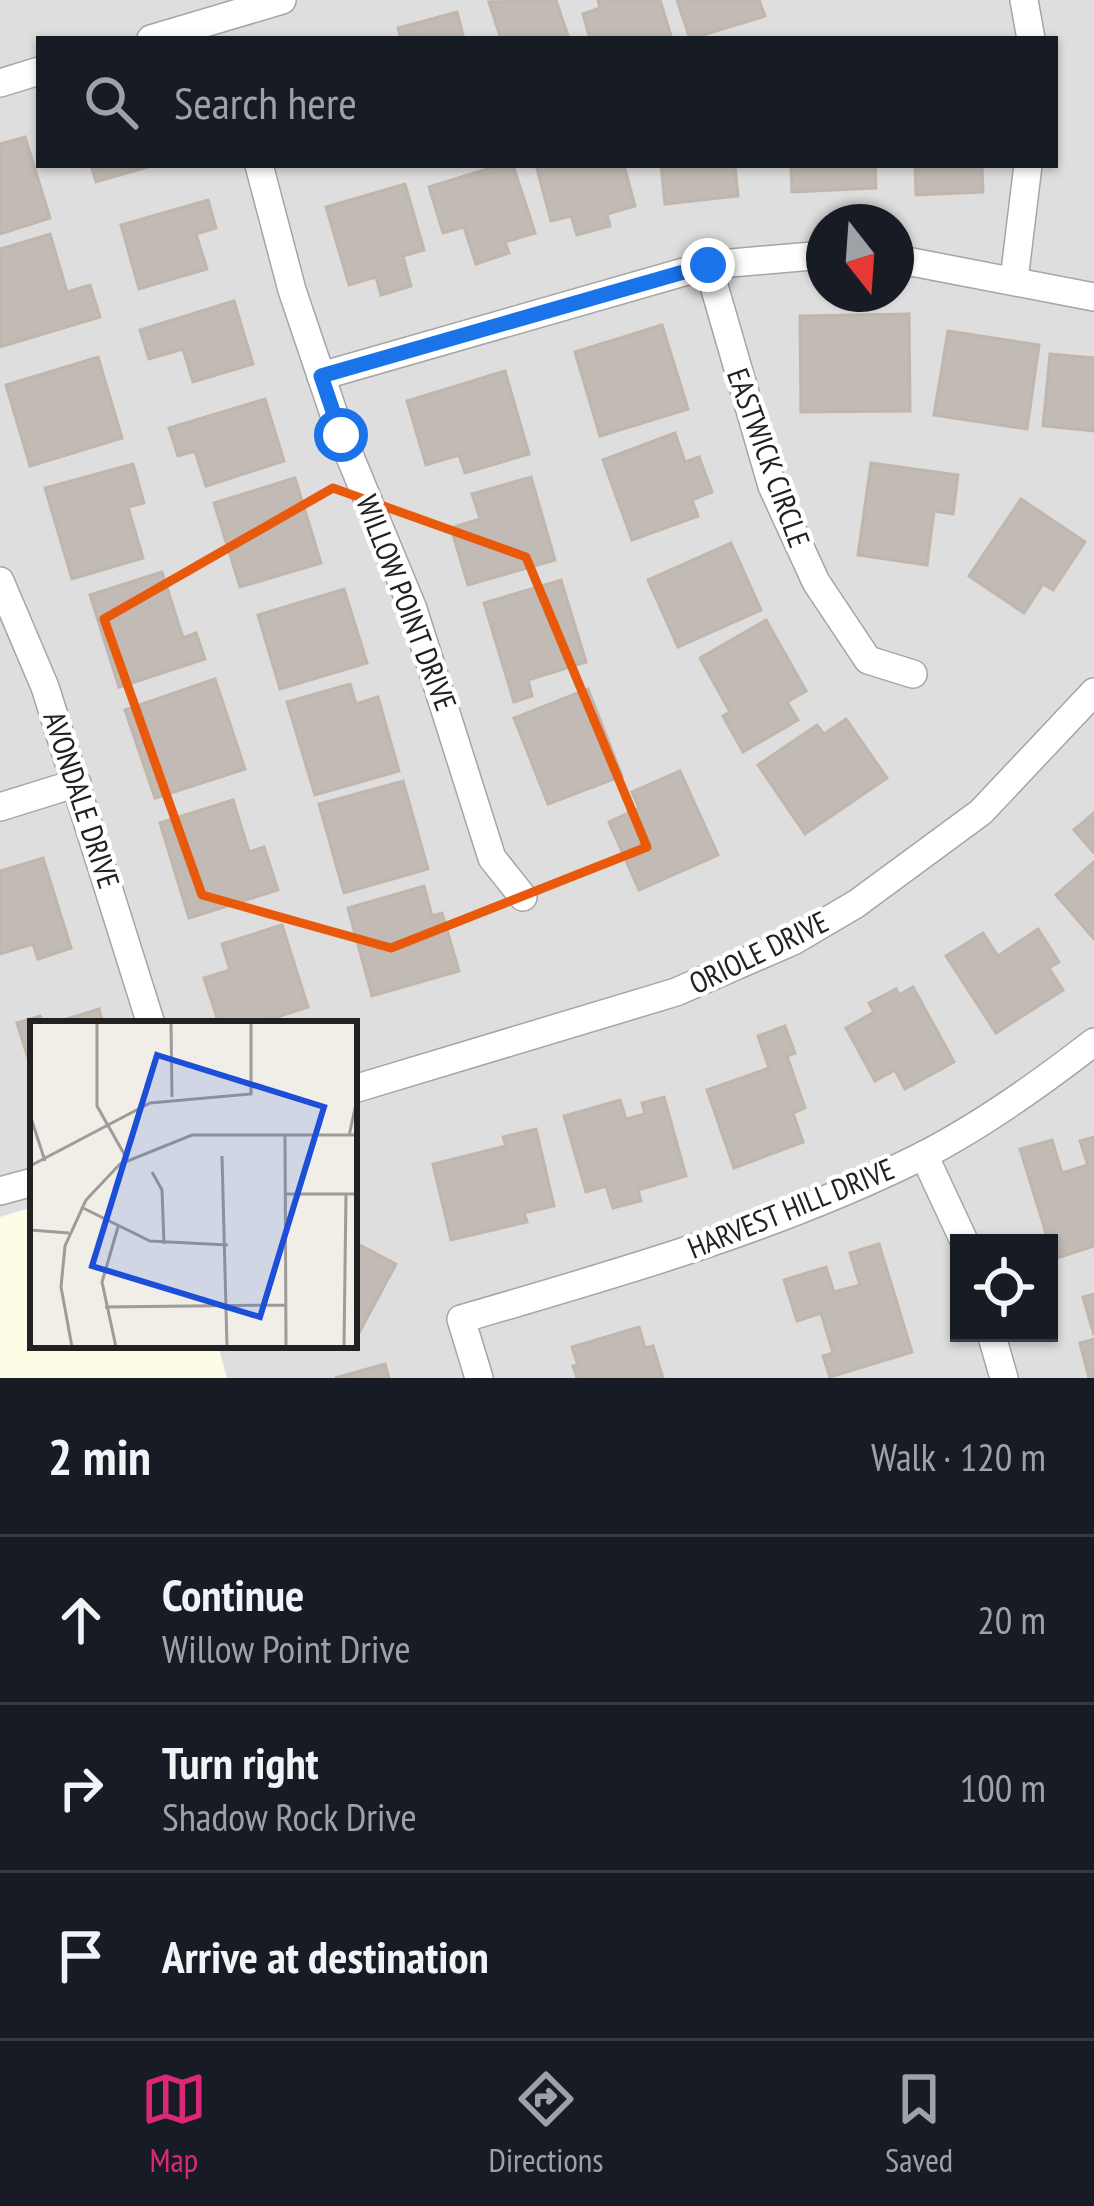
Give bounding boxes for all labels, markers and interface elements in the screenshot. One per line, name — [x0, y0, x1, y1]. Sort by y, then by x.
search box — [36, 36, 1058, 168]
icon: search — [78, 69, 144, 135]
text: Search here — [174, 73, 357, 131]
north arrow — [806, 204, 914, 312]
route end — [681, 238, 735, 292]
street label: EASTWICK CIRCLE — [719, 363, 820, 552]
route start — [314, 408, 368, 462]
street label: WILLOW POINT DRIVE — [348, 489, 466, 716]
street label: AVONDALE DRIVE — [35, 706, 129, 893]
street label: ORIOLE DRIVE — [682, 901, 834, 1002]
inset map — [30, 1021, 357, 1348]
street label: HARVEST HILL DRIVE — [682, 1148, 899, 1267]
map controls — [950, 1234, 1058, 1342]
button: locate — [950, 1234, 1058, 1342]
text: 2 min — [48, 1423, 151, 1489]
text: Walk · 120 m — [871, 1431, 1046, 1482]
text: Continue — [162, 1565, 304, 1623]
icon: ahead — [48, 1587, 114, 1653]
text: 20 m — [977, 1594, 1046, 1645]
text: Willow Point Drive — [162, 1623, 411, 1674]
text: Turn right — [162, 1733, 319, 1791]
icon: right — [48, 1755, 114, 1821]
text: 100 m — [960, 1762, 1046, 1813]
text: Shadow Rock Drive — [162, 1791, 417, 1842]
icon: arrive — [48, 1923, 114, 1989]
text: Arrive at destination — [162, 1927, 489, 1985]
tab: Map — [141, 2066, 207, 2181]
tab: Directions — [489, 2066, 603, 2181]
tab: Saved — [885, 2066, 953, 2181]

